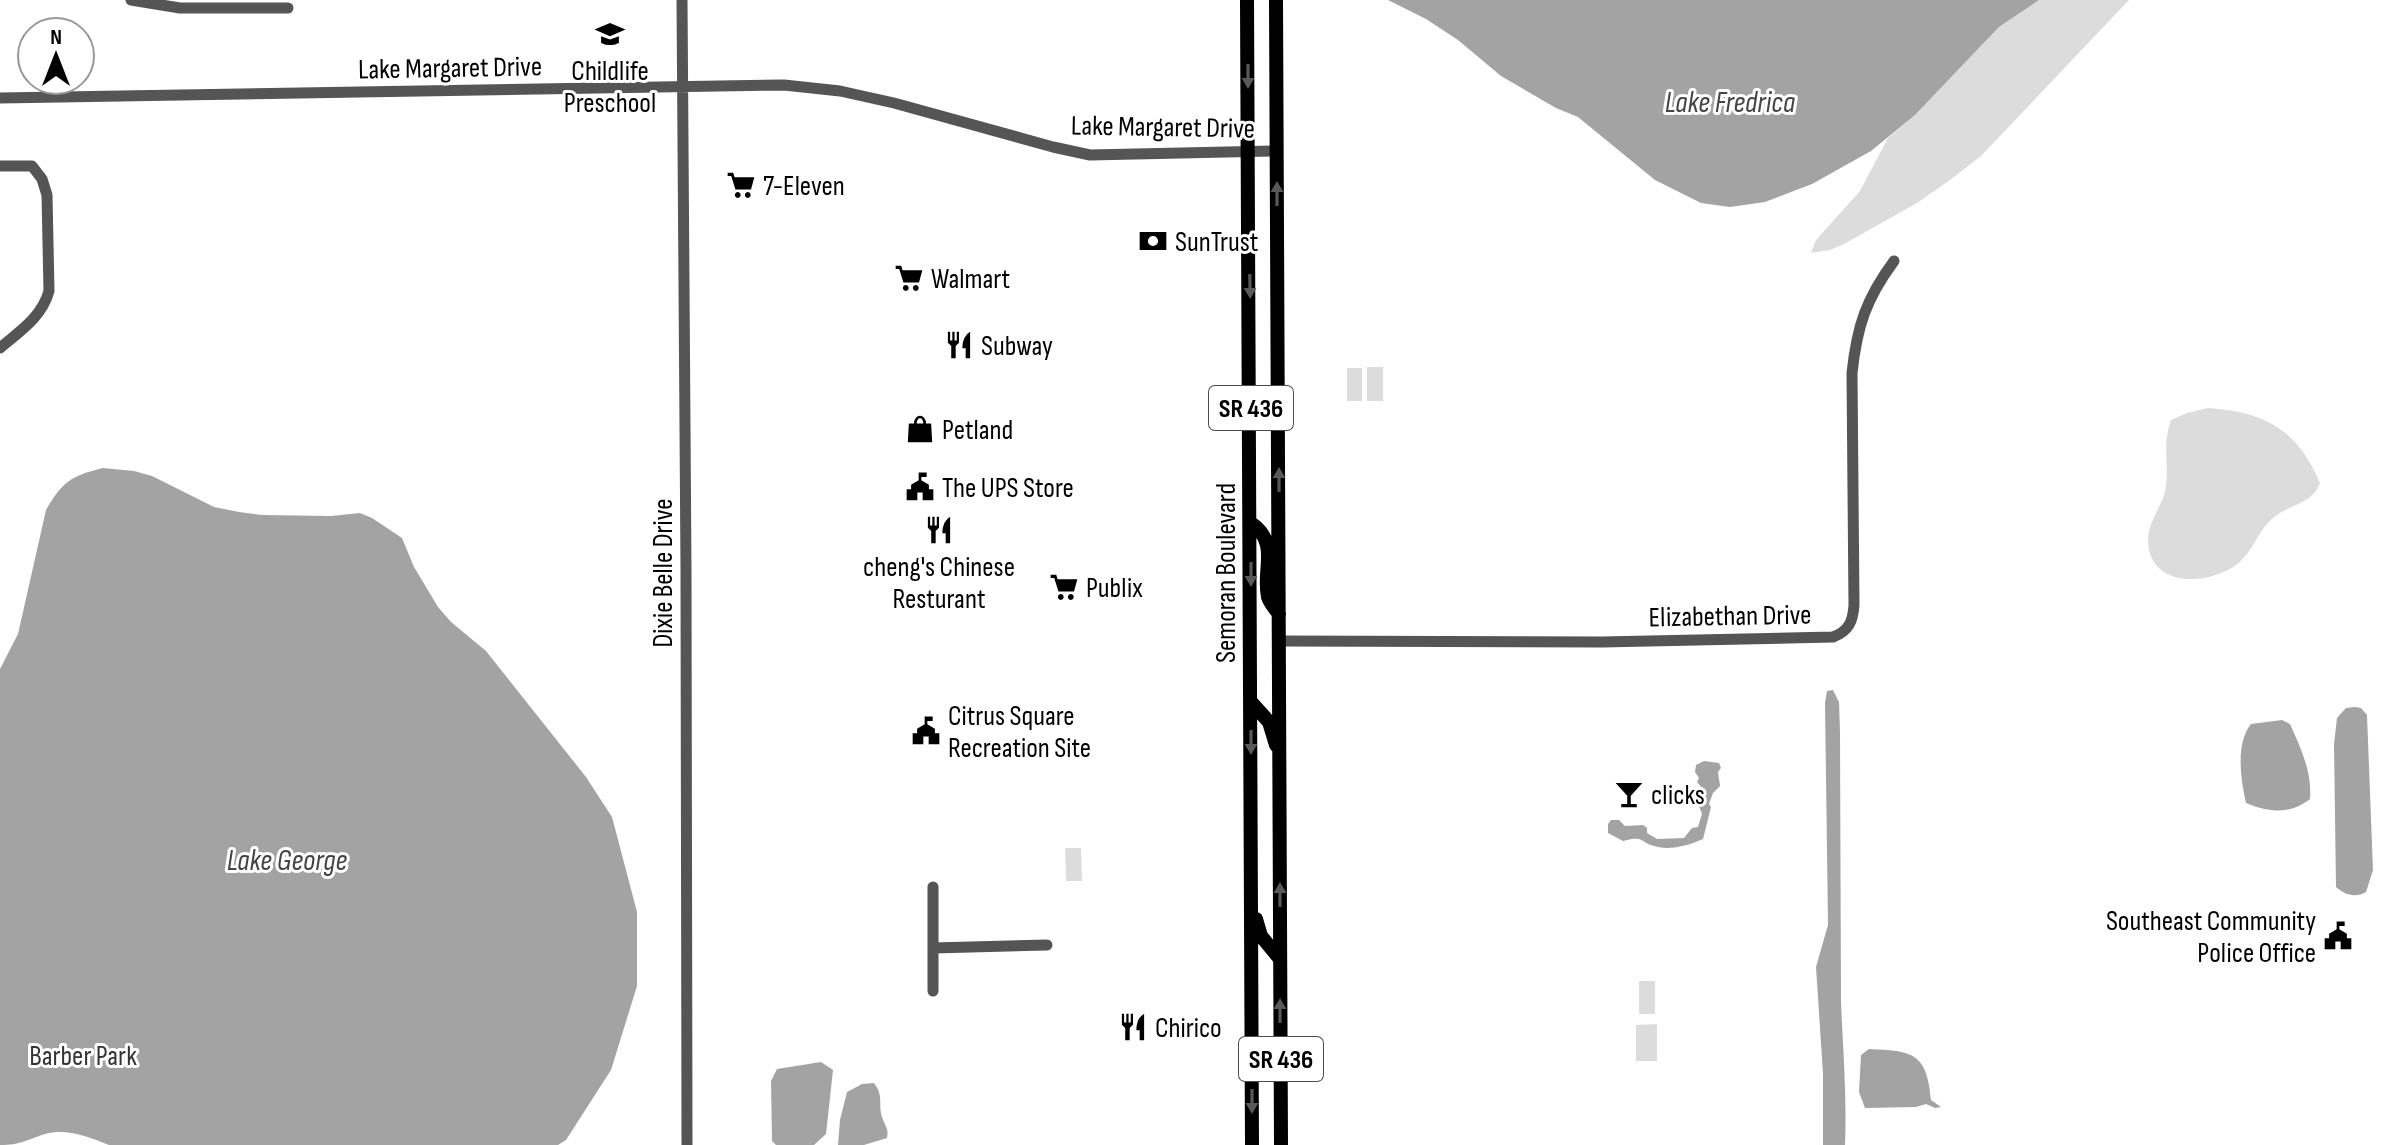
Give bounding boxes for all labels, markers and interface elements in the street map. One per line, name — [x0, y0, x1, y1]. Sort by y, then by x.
north arrow — [16, 16, 96, 96]
school or university icon: Childlife Preschool — [595, 19, 625, 49]
text: N — [50, 24, 62, 51]
street label: Lake Margaret Drive — [358, 50, 542, 87]
place label: Childlife Preschool — [564, 55, 656, 120]
one-way arrow — [1242, 64, 1254, 89]
water label: Lake Fredrica — [1665, 85, 1795, 121]
street label: Lake Margaret Drive — [1071, 109, 1255, 146]
supermarket icon: 7-Eleven — [726, 170, 756, 200]
place label: 7-Eleven — [763, 170, 845, 203]
one-way arrow — [1271, 181, 1283, 206]
bank icon: SunTrust — [1138, 226, 1168, 256]
place label: SunTrust — [1175, 226, 1258, 259]
supermarket icon: Walmart — [894, 263, 924, 293]
place label: Walmart — [931, 263, 1010, 296]
one-way arrow — [1243, 274, 1256, 299]
restaurant icon: Subway — [944, 330, 974, 360]
place label: Subway — [981, 330, 1053, 363]
road number: SR 436 — [1209, 386, 1293, 430]
shop icon: Petland — [905, 414, 935, 444]
place label: Petland — [942, 414, 1013, 447]
one-way arrow — [1273, 467, 1285, 492]
public building icon: The UPS Store — [905, 472, 935, 502]
place label: The UPS Store — [942, 472, 1074, 505]
street label: Semoran Boulevard — [1210, 483, 1243, 663]
street label: Dixie Belle Drive — [647, 498, 680, 648]
restaurant icon: cheng's Chinese Resturant — [924, 515, 954, 545]
place label: cheng's Chinese Resturant — [863, 551, 1015, 616]
one-way arrow — [1245, 562, 1257, 587]
supermarket icon: Publix — [1049, 572, 1079, 602]
place label: Publix — [1086, 572, 1143, 605]
street label: Elizabethan Drive — [1648, 599, 1812, 634]
place label: Citrus Square Recreation Site — [948, 700, 1091, 765]
public building icon: Citrus Square Recreation Site — [911, 716, 941, 746]
one-way arrow — [1245, 730, 1257, 755]
bar icon: clicks — [1614, 779, 1644, 809]
place label: clicks — [1651, 779, 1705, 812]
water label: Lake George — [227, 843, 347, 879]
one-way arrow — [1274, 882, 1286, 907]
place label: Southeast Community Police Office — [2106, 905, 2316, 970]
public building icon: Southeast Community Police Office — [2323, 921, 2353, 951]
one-way arrow — [1274, 998, 1286, 1023]
restaurant icon: Chirico — [1118, 1012, 1148, 1042]
place label: Chirico — [1155, 1012, 1222, 1045]
road number: SR 436 — [1239, 1037, 1323, 1081]
park label: Barber Park — [29, 1040, 137, 1073]
one-way arrow — [1246, 1089, 1258, 1114]

